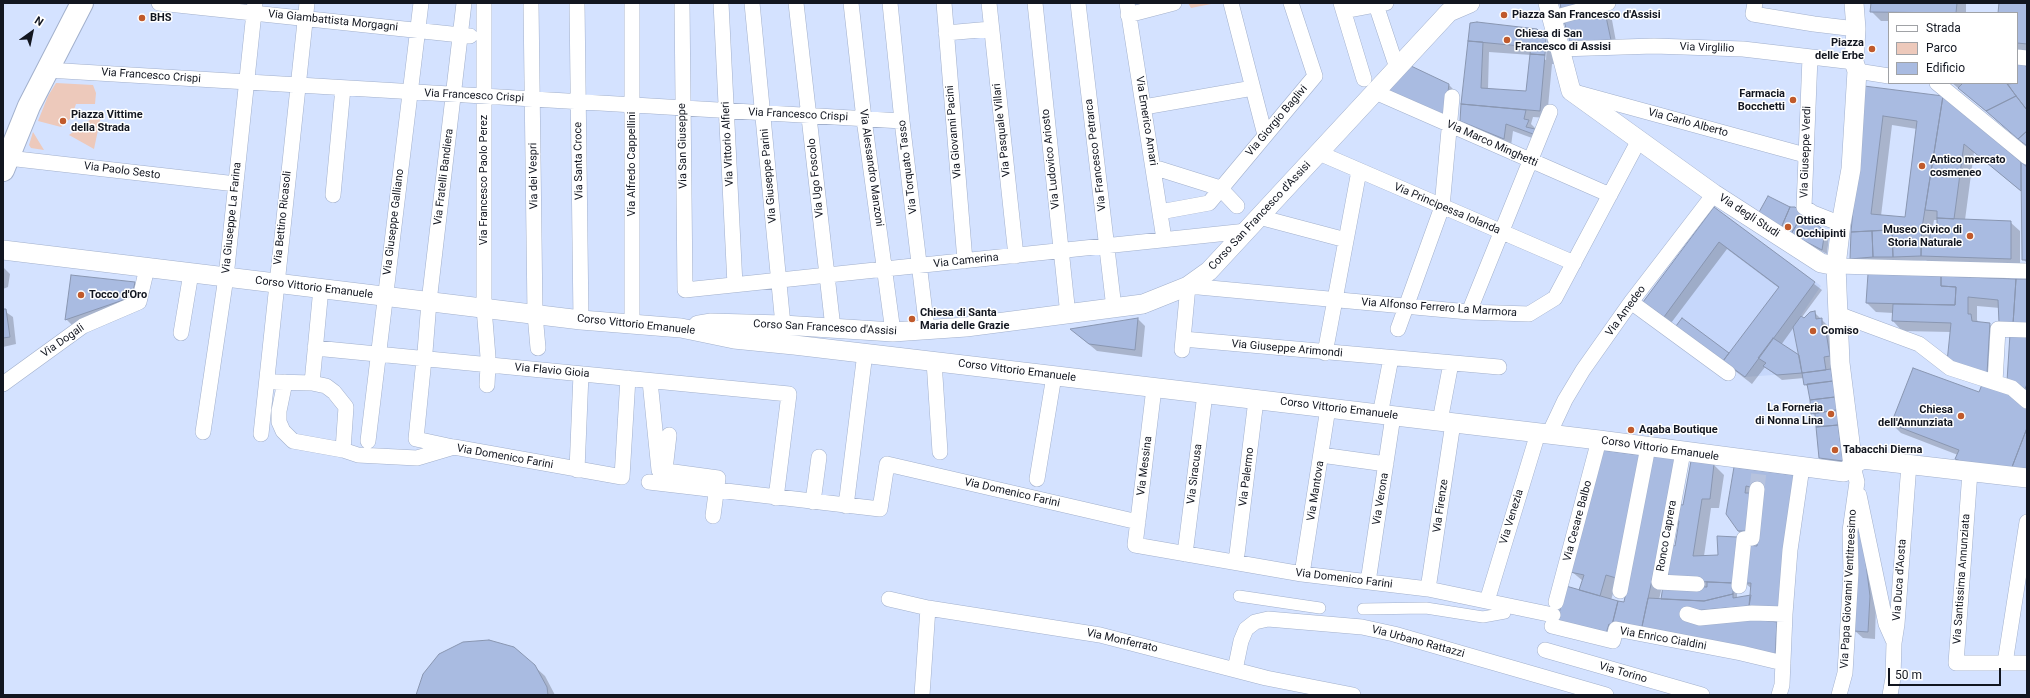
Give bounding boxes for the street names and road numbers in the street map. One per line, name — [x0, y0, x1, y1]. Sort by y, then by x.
street label: Via Giambattista Morgagni — [267, 8, 399, 34]
street label: Via Virglilio — [1679, 40, 1735, 56]
street label: Via Francesco Crispi — [101, 66, 201, 86]
street label: Via Emerico Amari — [1132, 75, 1160, 167]
street label: Via Pasquale Villari — [991, 83, 1013, 177]
street label: Via Giorgio Baglivi — [1243, 83, 1311, 159]
street label: Via Giovanni Pacini — [943, 85, 965, 179]
street label: Via Francesco Crispi — [424, 87, 524, 105]
street label: Via Francesco Petrarca — [1083, 98, 1109, 212]
street label: Via Vittorio Alfieri — [719, 101, 737, 187]
street label: Via San Giuseppe — [676, 103, 690, 189]
street label: Via Francesco Crispi — [748, 106, 848, 124]
street label: Via Carlo Alberto — [1646, 106, 1730, 140]
street label: Via Giuseppe Verdi — [1798, 106, 1814, 198]
street label: Via Alessandro Manzoni — [856, 108, 886, 228]
street label: Via Ludovico Ariosto — [1039, 108, 1063, 210]
street label: Via Alfredo Cappellini — [625, 112, 639, 216]
street label: Via Francesco Paolo Perez — [477, 115, 491, 245]
street label: Via Marco Minghetti — [1444, 118, 1540, 170]
street label: Via Torquato Tasso — [896, 119, 920, 215]
street label: Via Santa Croce — [572, 122, 586, 200]
street label: Via Fratelli Bandiera — [432, 128, 456, 226]
street label: Via Giuseppe Parini — [758, 128, 780, 224]
street label: Via Ugo Foscolo — [805, 138, 827, 218]
street label: Via dei Vespri — [527, 143, 541, 209]
street label: Corso San Francesco d'Assisi — [1206, 159, 1314, 273]
street label: Via Paolo Sesto — [83, 160, 161, 182]
street label: Via Giuseppe La Farina — [220, 162, 244, 274]
street label: Via Giuseppe Galliano — [381, 168, 407, 276]
street label: Via Bettino Ricasoli — [271, 170, 295, 266]
street label: Via Principessa Iolanda — [1392, 181, 1502, 237]
street label: Via degli Studi — [1716, 191, 1782, 241]
street label: Via Camerina — [933, 251, 999, 271]
street label: Corso Vittorio Emanuele — [254, 274, 374, 302]
street label: Via Amedeo — [1603, 283, 1649, 339]
street label: Via Alfonso Ferrero La Marmora — [1361, 296, 1517, 320]
street label: Corso Vittorio Emanuele — [576, 312, 696, 338]
street label: Corso San Francesco d'Assisi — [753, 318, 897, 338]
street label: Via Dogali — [39, 321, 87, 361]
street label: Via Giuseppe Arimondi — [1231, 338, 1343, 360]
street label: Corso Vittorio Emanuele — [957, 357, 1077, 385]
street label: Via Flavio Gioia — [514, 361, 590, 381]
street label: Corso Vittorio Emanuele — [1279, 395, 1399, 423]
street label: Corso Vittorio Emanuele — [1600, 434, 1720, 464]
street label: Via Messina — [1135, 435, 1155, 497]
street label: Via Domenico Farini — [456, 442, 554, 472]
street label: Via Siracusa — [1185, 443, 1205, 505]
street label: Via Palermo — [1237, 447, 1257, 507]
street label: Via Mantova — [1305, 460, 1327, 522]
street label: Via Verona — [1370, 472, 1392, 526]
street label: Via Domenico Farini — [963, 476, 1061, 510]
street label: Via Firenze — [1431, 478, 1451, 534]
street label: Via Cesare Balbo — [1561, 479, 1595, 563]
street label: Via Venezia — [1497, 488, 1527, 546]
street label: Ronco Caprera — [1654, 499, 1680, 573]
street label: Via Papa Giovanni Ventitreesimo — [1838, 509, 1860, 669]
street label: Via Santissima Annunziata — [1951, 513, 1973, 645]
street label: Via Duca d'Aosta — [1891, 539, 1909, 621]
street label: Via Domenico Farini — [1295, 566, 1393, 592]
street label: Via Urbano Rattazzi — [1370, 623, 1466, 661]
street label: Via Enrico Cialdini — [1619, 625, 1707, 653]
street label: Via Monferrato — [1085, 626, 1159, 656]
street label: Via Torino — [1597, 660, 1649, 686]

